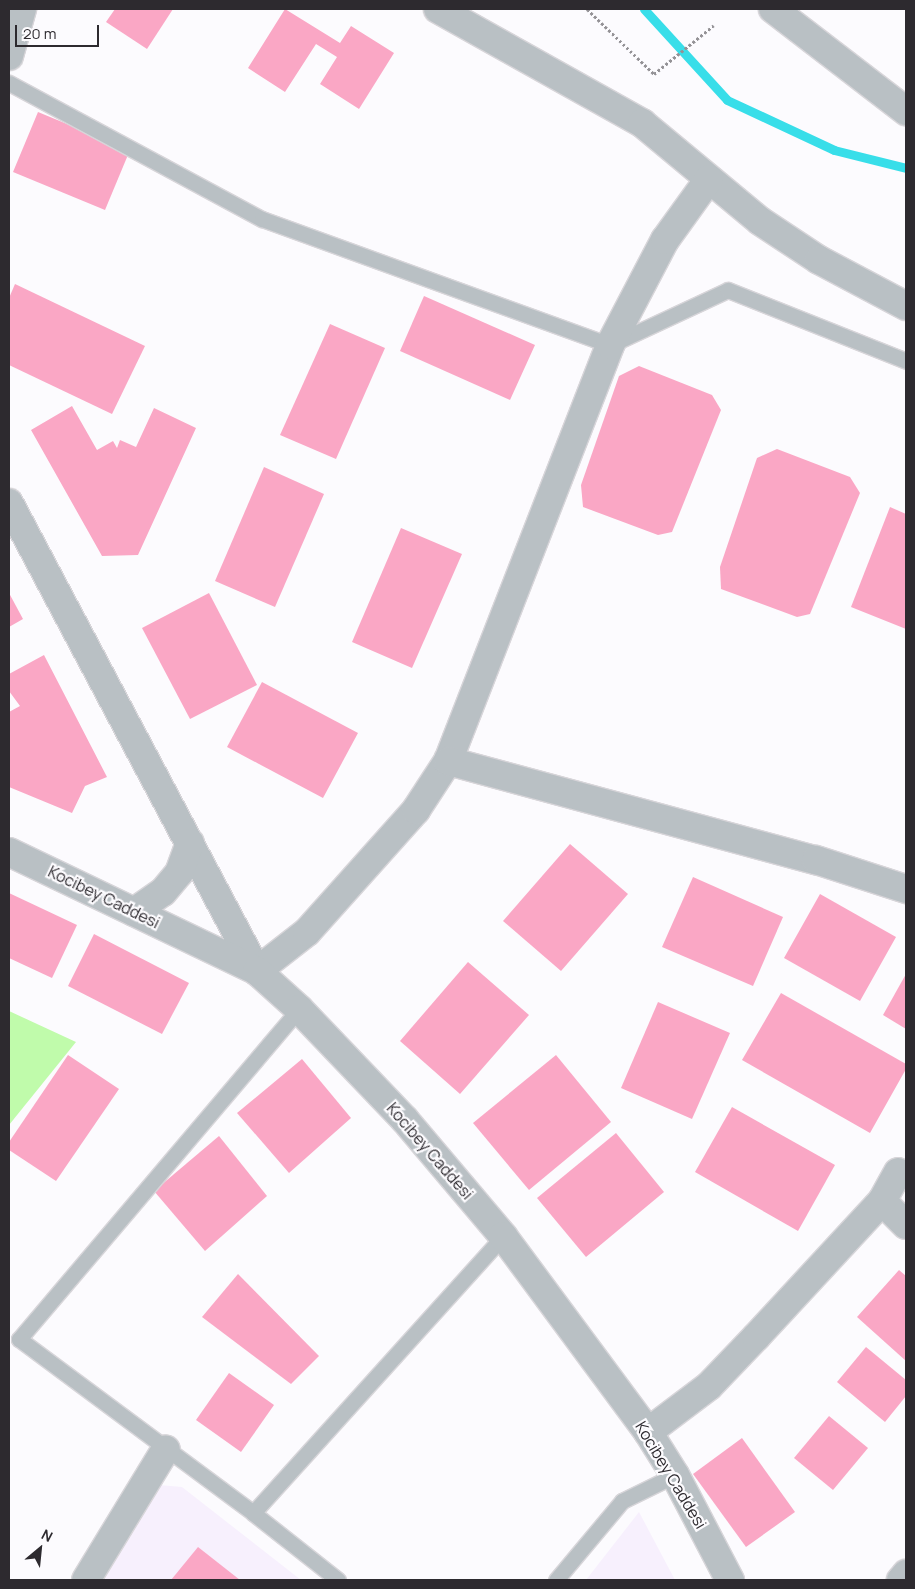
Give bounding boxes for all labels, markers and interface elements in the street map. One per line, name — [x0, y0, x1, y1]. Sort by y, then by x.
scale bar — [18, 15, 101, 47]
text: 20 m — [23, 23, 56, 44]
street label: Kocibey Caddesi — [45, 862, 163, 932]
street label: Kocibey Caddesi — [383, 1099, 477, 1203]
street label: Kocibey Caddesi — [631, 1418, 711, 1532]
north arrow — [15, 1524, 65, 1574]
text: N — [38, 1525, 56, 1546]

